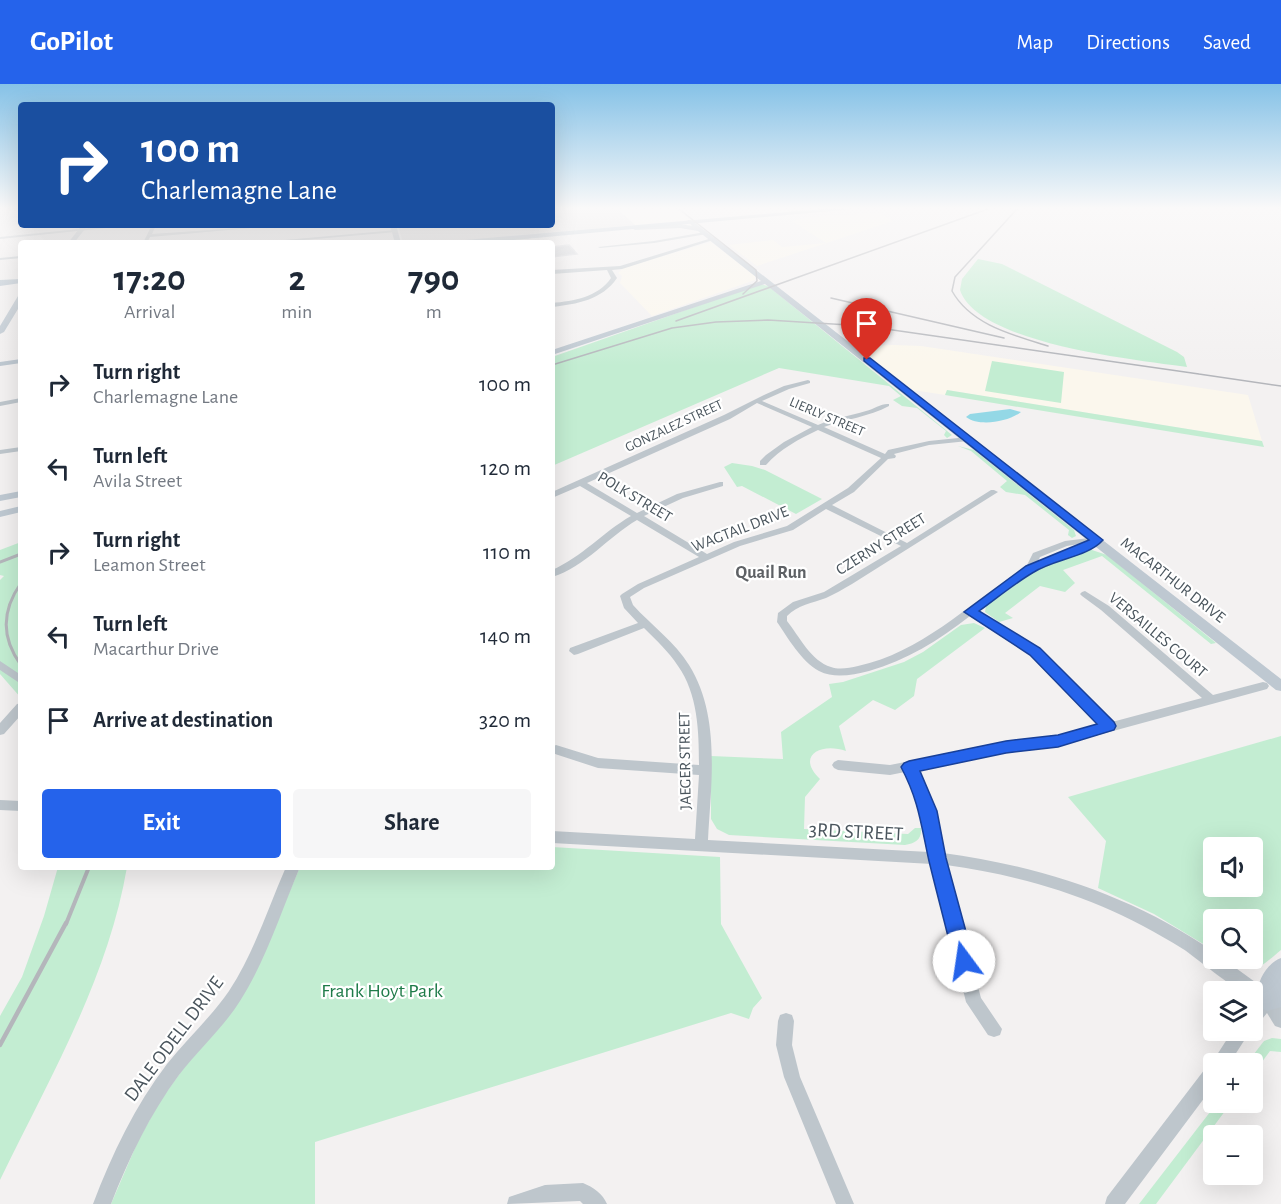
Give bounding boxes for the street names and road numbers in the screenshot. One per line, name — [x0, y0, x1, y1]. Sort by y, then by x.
street label: LIERLY STREET — [787, 395, 867, 439]
street label: GONZALEZ STREET — [623, 397, 725, 455]
street label: POLK STREET — [595, 469, 675, 526]
street label: WAGTAIL DRIVE — [689, 503, 791, 555]
street label: CZERNY STREET — [833, 510, 929, 578]
street label: MACARTHUR DRIVE — [1118, 534, 1229, 626]
street label: VERSAILLES COURT — [1106, 589, 1210, 681]
street label: JAEGER STREET — [676, 712, 694, 810]
street label: 3RD STREET — [808, 820, 904, 844]
street label: DALE ODELL DRIVE — [121, 973, 228, 1105]

